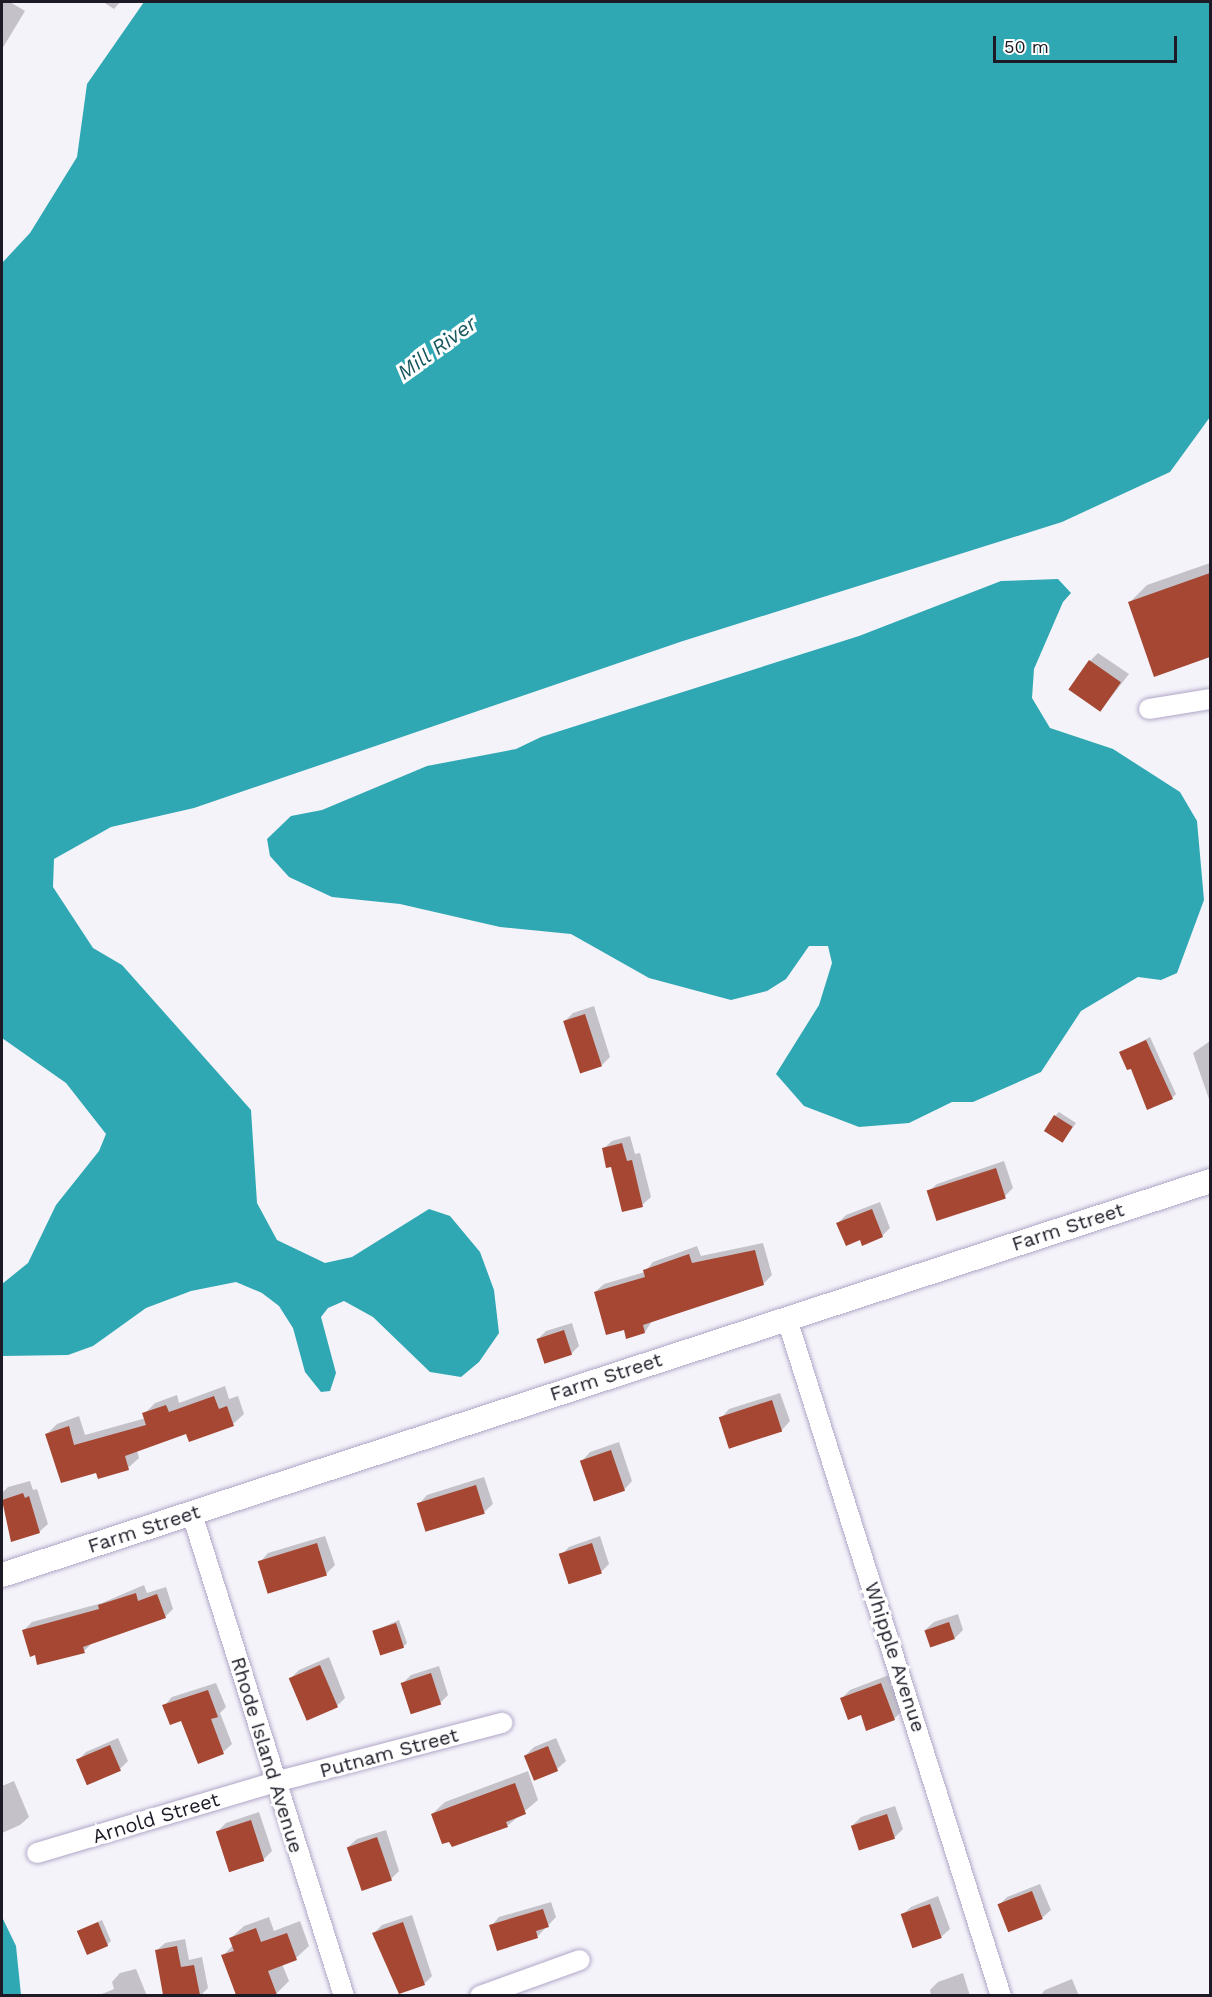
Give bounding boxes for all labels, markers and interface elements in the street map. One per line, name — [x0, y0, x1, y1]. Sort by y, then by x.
scale bar — [996, 24, 1180, 62]
text: 50 m — [1004, 36, 1049, 57]
water label: Mill River — [392, 311, 482, 385]
street label: Farm Street — [1009, 1198, 1127, 1256]
street label: Farm Street — [547, 1348, 665, 1406]
street label: Farm Street — [85, 1500, 203, 1558]
street label: Whipple Avenue — [859, 1579, 931, 1735]
street label: Rhode Island Avenue — [226, 1654, 308, 1856]
street label: Putnam Street — [317, 1723, 461, 1783]
street label: Arnold Street — [90, 1787, 222, 1849]

